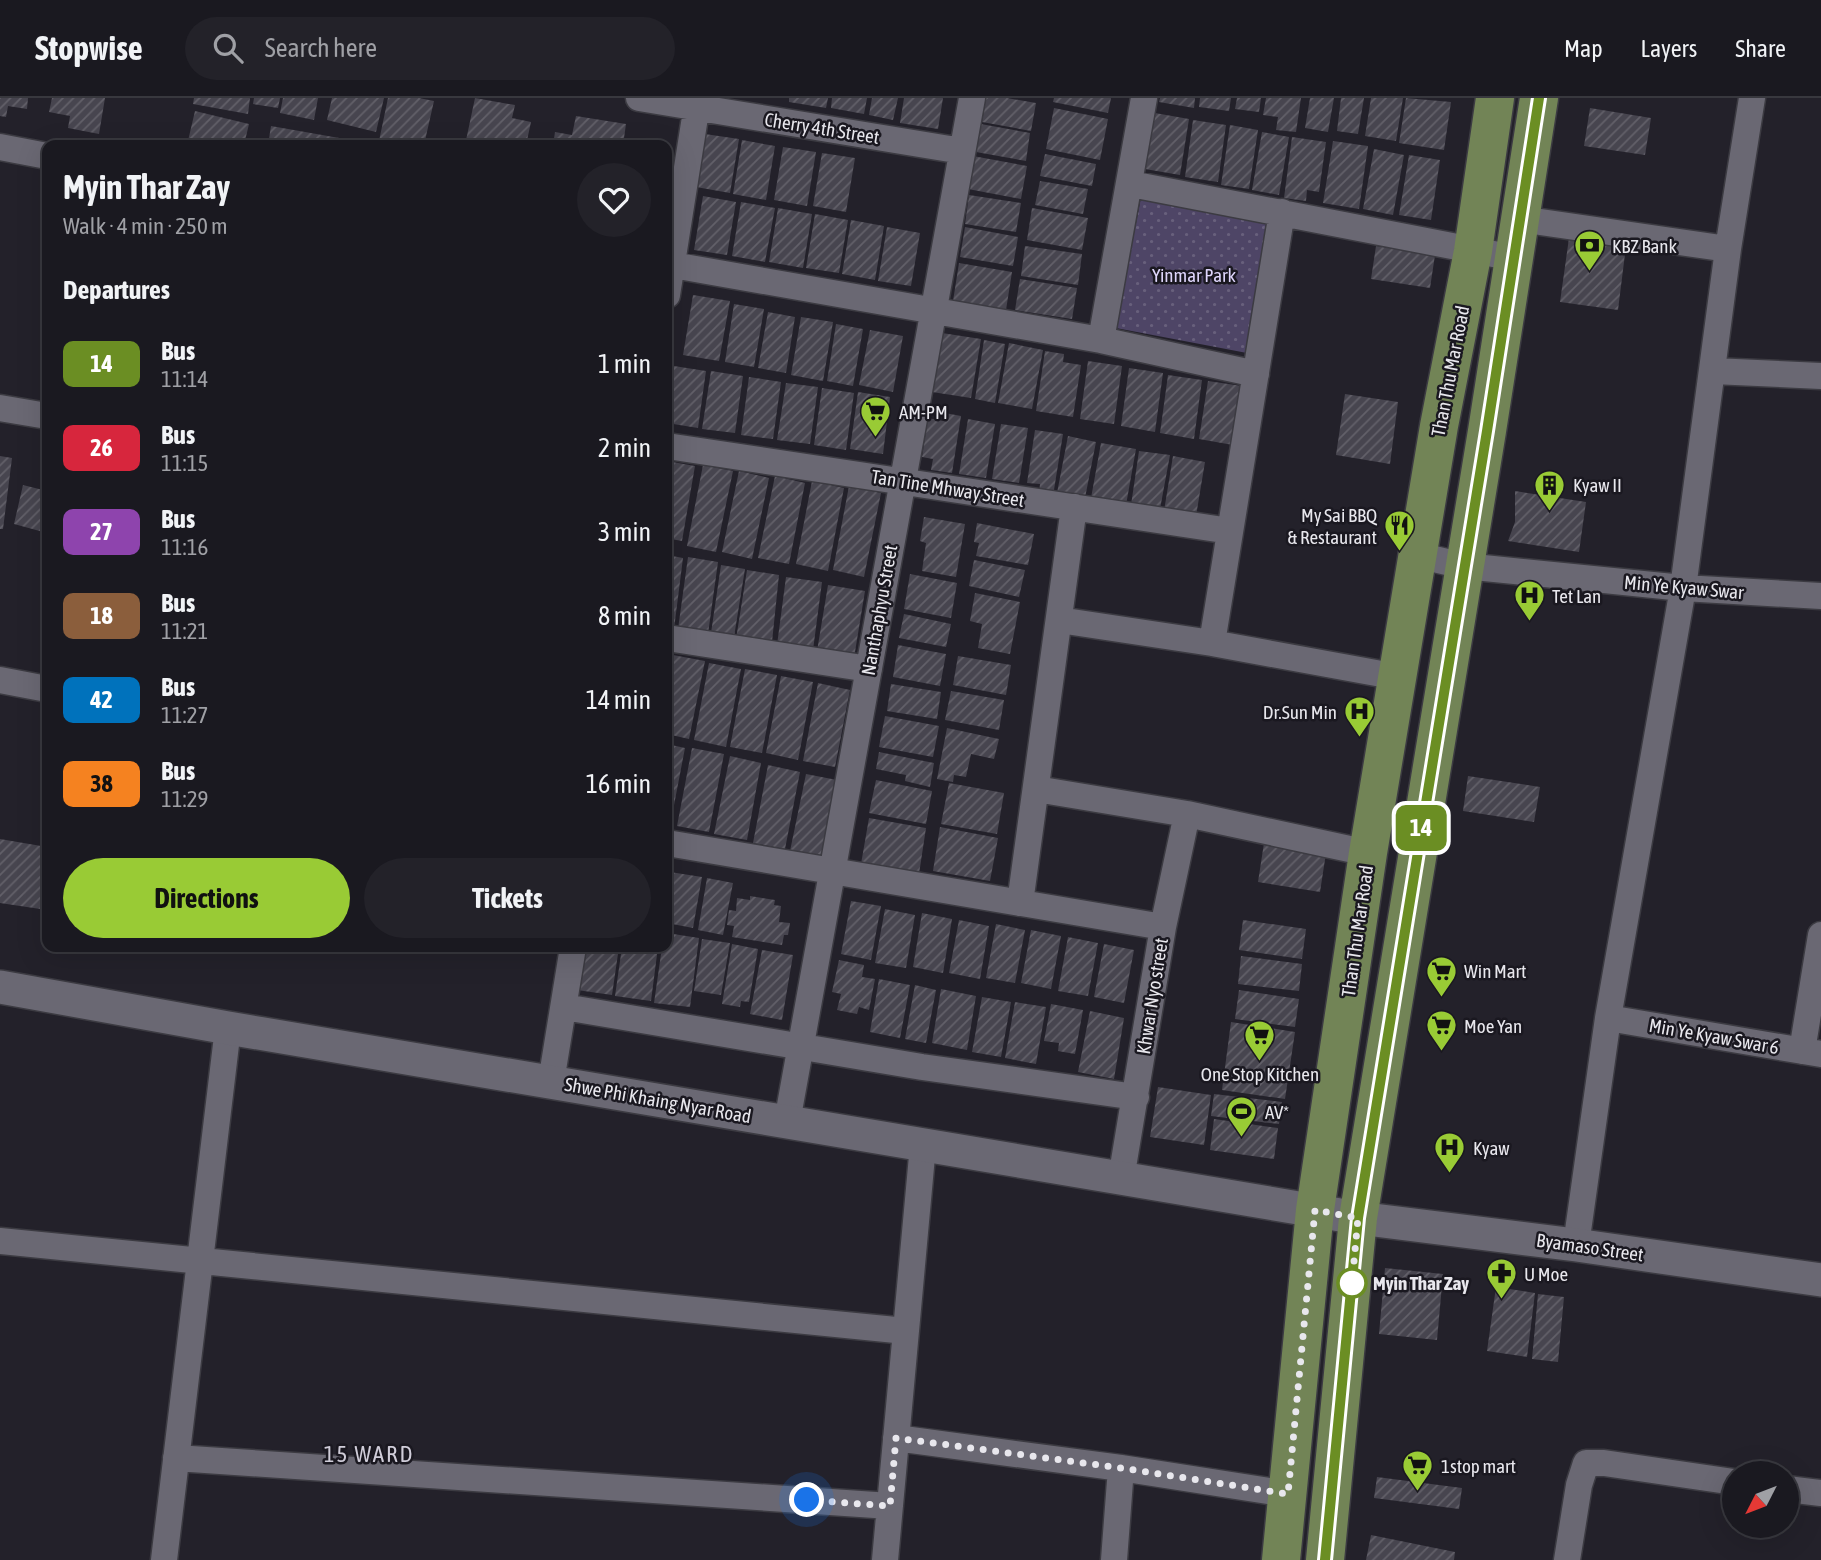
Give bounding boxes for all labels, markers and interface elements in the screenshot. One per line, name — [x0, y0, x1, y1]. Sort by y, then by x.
search box — [185, 17, 675, 80]
text: Stopwise — [35, 29, 143, 67]
icon: search — [209, 29, 247, 67]
text: Search here — [265, 33, 377, 63]
text: Map — [1564, 35, 1603, 62]
text: Layers — [1641, 35, 1697, 62]
text: Share — [1735, 35, 1786, 62]
street label: Cherry 4th Street — [763, 108, 881, 148]
button: heart — [577, 163, 651, 237]
text: Myin Thar Zay — [63, 168, 230, 206]
text: Walk · 4 min · 250 m — [63, 213, 227, 239]
bank icon: KBZ Bank — [1572, 229, 1606, 273]
place label: KBZ Bank — [1612, 235, 1678, 257]
park label: Yinmar Park — [1152, 264, 1237, 286]
text: Departures — [63, 275, 170, 305]
street label: Than Thu Mar Road — [1427, 304, 1473, 438]
text: Bus — [161, 336, 195, 366]
text: 1 min — [598, 349, 651, 379]
text: 14 — [90, 350, 113, 377]
text: 11:14 — [161, 366, 208, 392]
supermarket icon: AM-PM — [859, 395, 893, 439]
place label: AM-PM — [899, 401, 948, 423]
text: Bus — [161, 420, 195, 450]
text: 2 min — [598, 433, 651, 463]
text: 26 — [90, 434, 113, 461]
text: 11:15 — [161, 450, 208, 476]
street label: Tan Tine Mhway Street — [870, 465, 1026, 511]
building icon: Kyaw II — [1533, 468, 1567, 512]
place label: Kyaw II — [1573, 474, 1622, 496]
text: Bus — [161, 504, 195, 534]
place label: My Sai BBQ & Restaurant — [1287, 504, 1378, 548]
restaurant icon: My Sai BBQ & Restaurant — [1383, 509, 1417, 553]
text: 3 min — [598, 517, 651, 547]
text: 27 — [90, 518, 113, 545]
text: 11:16 — [161, 534, 208, 560]
street label: Nanthaphyu Street — [857, 543, 901, 677]
street label: Min Ye Kyaw Swar — [1623, 571, 1745, 603]
hospital icon: Tet Lan — [1512, 579, 1546, 623]
place label: Tet Lan — [1552, 585, 1601, 607]
text: Bus — [161, 588, 195, 618]
text: 8 min — [598, 601, 651, 631]
text: 18 — [90, 602, 113, 629]
text: 11:21 — [161, 618, 208, 644]
text: Bus — [161, 672, 195, 702]
text: 14 min — [586, 685, 651, 715]
text: 42 — [90, 686, 113, 713]
hospital icon: Dr.Sun Min — [1343, 695, 1377, 739]
place label: Dr.Sun Min — [1263, 701, 1337, 723]
text: 11:27 — [161, 702, 208, 728]
text: Bus — [161, 756, 195, 786]
text: 16 min — [586, 769, 651, 799]
text: 38 — [90, 770, 113, 797]
text: 11:29 — [161, 786, 208, 812]
line badge: 14 — [1390, 805, 1452, 851]
text: 14 — [1410, 814, 1432, 841]
button: Directions — [63, 858, 350, 938]
button: Tickets — [364, 858, 651, 938]
street label: Than Thu Mar Road — [1337, 864, 1377, 998]
street label: Khwar Nyo street — [1132, 936, 1172, 1056]
supermarket icon: Win Mart — [1424, 954, 1458, 998]
place label: Win Mart — [1464, 960, 1526, 982]
supermarket icon: Moe Yan — [1424, 1009, 1458, 1053]
street label: Min Ye Kyaw Swar 6 — [1647, 1014, 1781, 1058]
place label: Moe Yan — [1464, 1015, 1522, 1037]
supermarket icon: One Stop Kitchen — [1243, 1018, 1277, 1062]
place label: One Stop Kitchen — [1201, 1063, 1319, 1085]
street label: Shwe Phi Khaing Nyar Road — [563, 1073, 753, 1127]
sports icon: AV* — [1225, 1095, 1259, 1139]
place label: AV* — [1265, 1101, 1289, 1123]
hospital icon: Kyaw — [1433, 1131, 1467, 1175]
place label: Kyaw — [1473, 1137, 1510, 1159]
street label: Byamaso Street — [1535, 1229, 1645, 1265]
pharmacy icon: U Moe — [1484, 1257, 1518, 1301]
place label: U Moe — [1524, 1263, 1568, 1285]
marker: Myin Thar Zay — [1337, 1268, 1367, 1298]
place label: Myin Thar Zay — [1373, 1272, 1469, 1294]
district label: 15 WARD — [324, 1441, 414, 1467]
supermarket icon: 1stop mart — [1401, 1449, 1435, 1493]
place label: 1stop mart — [1441, 1455, 1516, 1477]
north arrow — [1722, 1461, 1799, 1538]
map controls — [1722, 1461, 1799, 1538]
your location — [789, 1482, 824, 1517]

